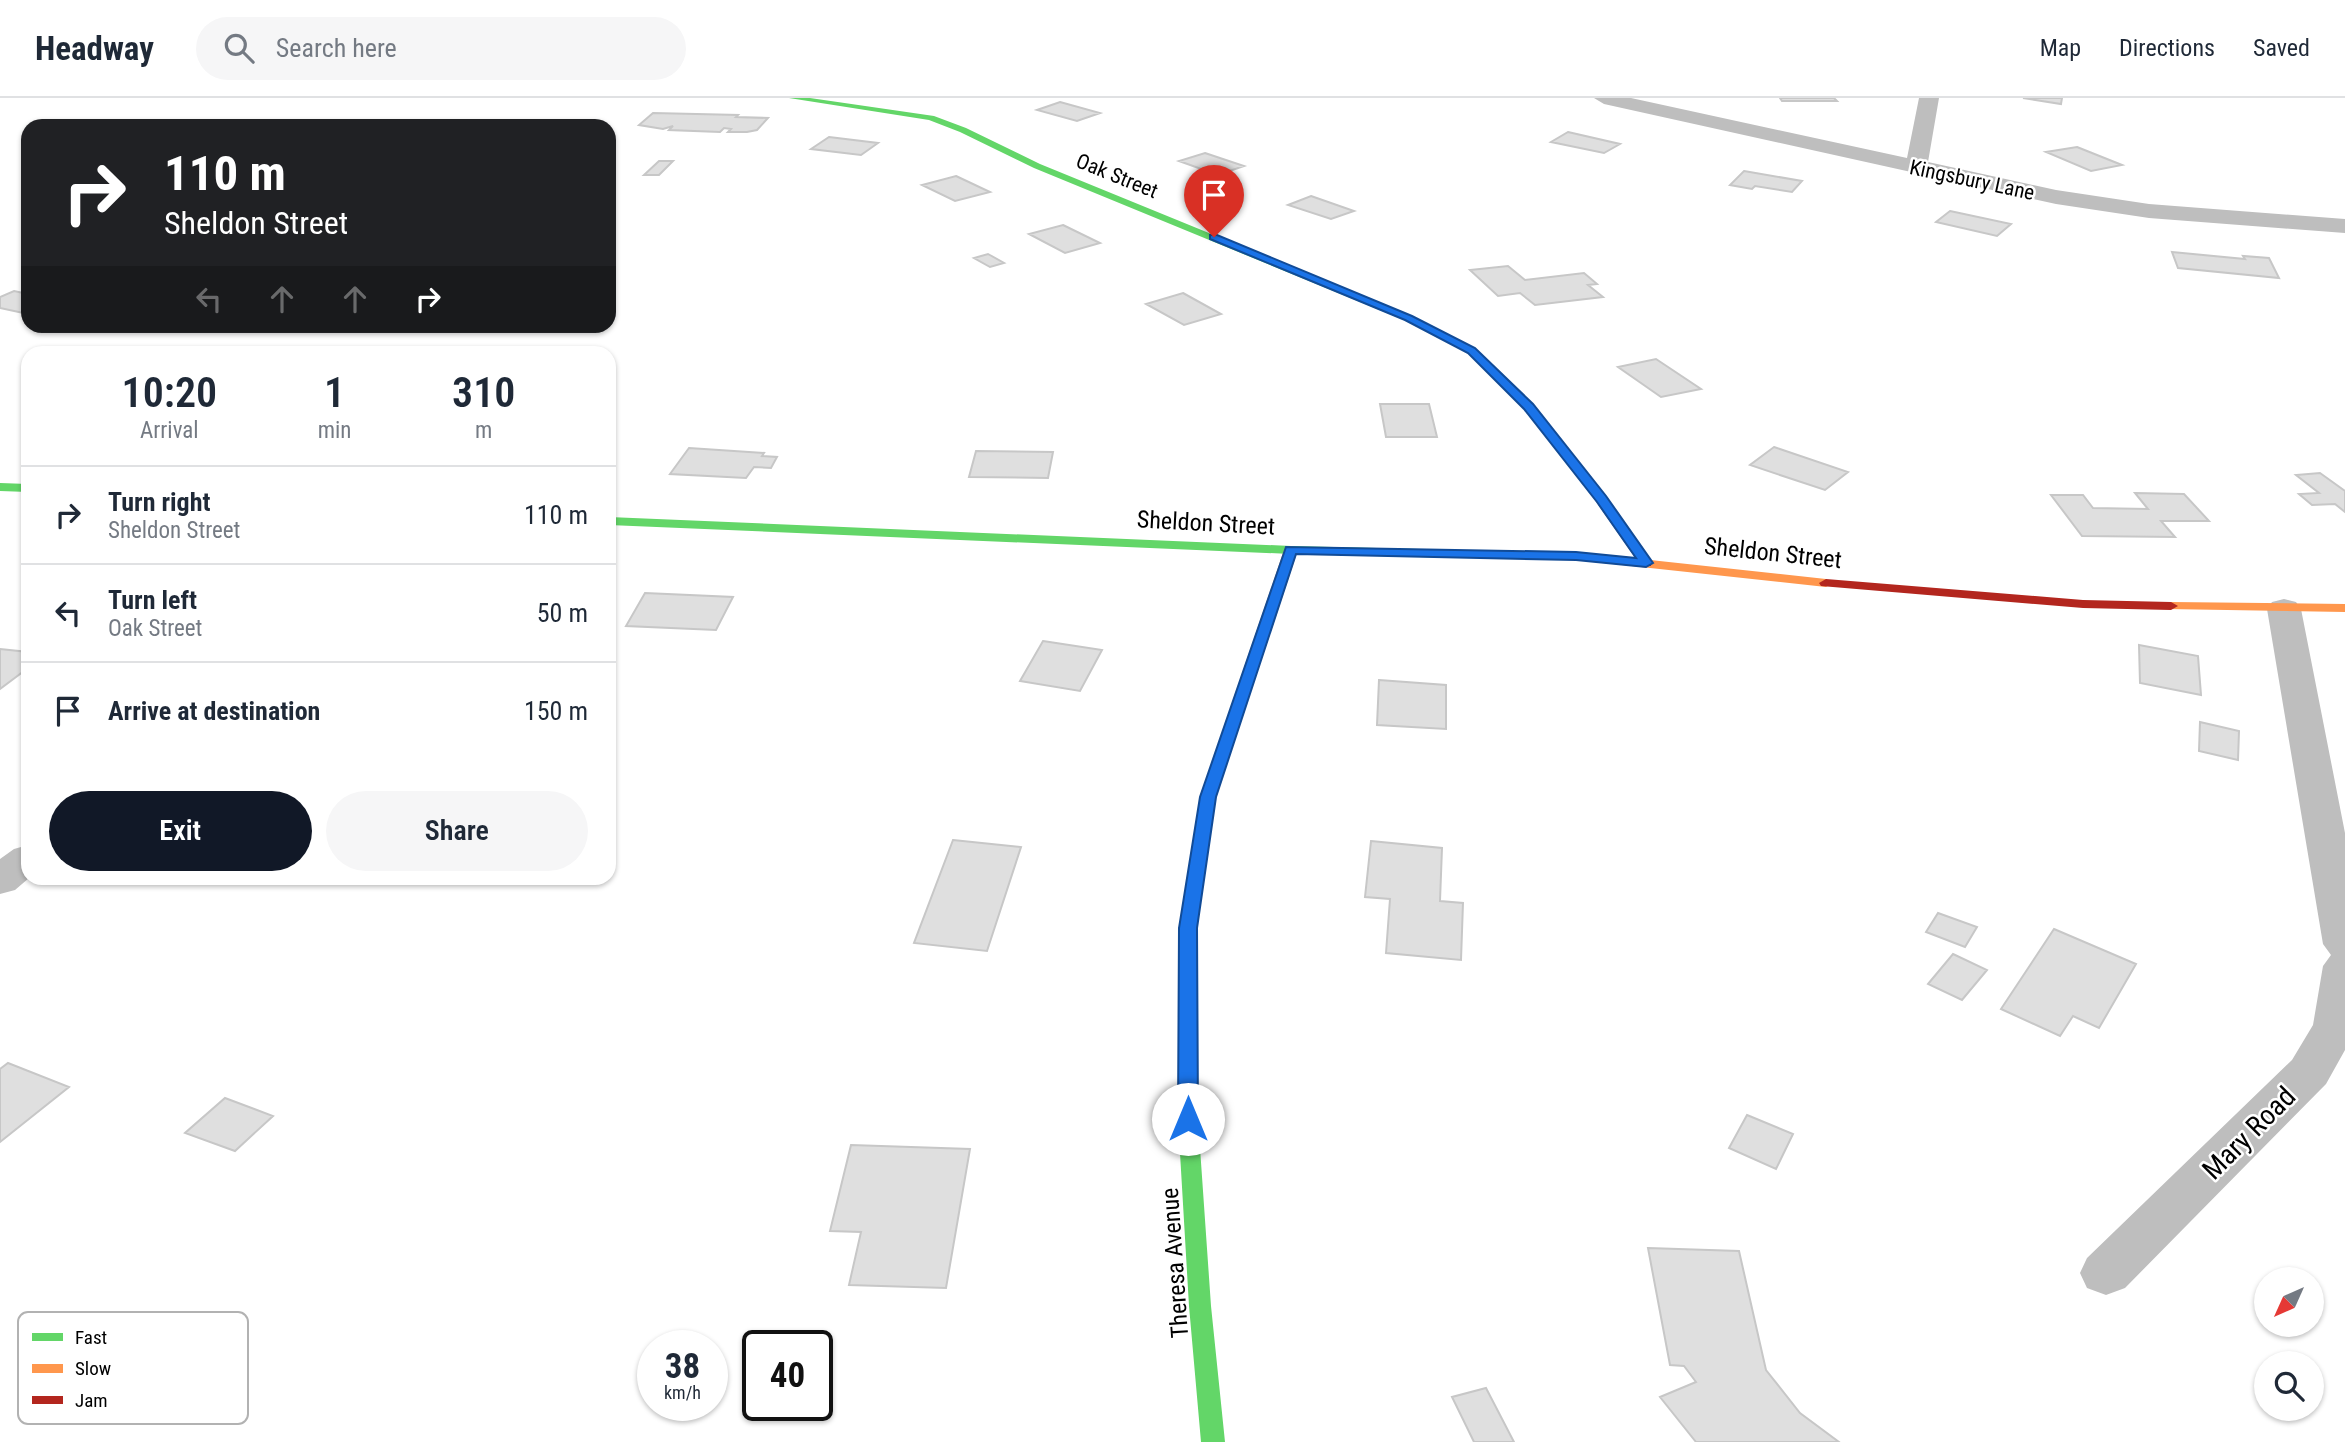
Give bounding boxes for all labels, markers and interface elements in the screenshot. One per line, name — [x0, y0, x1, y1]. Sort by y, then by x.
search box — [196, 17, 686, 80]
text: Headway — [35, 29, 154, 68]
icon: search — [220, 29, 258, 67]
text: Search here — [276, 33, 397, 63]
text: Map — [2040, 34, 2081, 62]
text: Directions — [2119, 34, 2215, 62]
text: Saved — [2253, 34, 2310, 62]
text: 110 m — [164, 145, 286, 202]
icon: right — [49, 147, 140, 238]
street label: Oak Street — [1073, 149, 1161, 203]
street label: Kingsbury Lane — [1907, 155, 2037, 205]
pin — [1184, 165, 1244, 237]
icon: arrive — [1195, 176, 1233, 214]
text: Sheldon Street — [164, 204, 348, 242]
icon: left — [190, 280, 228, 318]
icon: ahead — [263, 280, 301, 318]
icon: ahead — [336, 280, 374, 318]
icon: right — [409, 280, 447, 318]
text: 10:20 — [122, 368, 217, 417]
text: 1 — [324, 368, 345, 417]
text: 310 — [452, 368, 515, 417]
text: Arrival — [140, 417, 199, 444]
text: min — [318, 417, 351, 444]
text: m — [475, 417, 492, 444]
text: Turn right — [108, 487, 210, 517]
icon: right — [49, 496, 87, 534]
text: 110 m — [524, 500, 588, 530]
street label: Sheldon Street — [1136, 505, 1276, 541]
text: Sheldon Street — [108, 517, 240, 544]
street label: Sheldon Street — [1703, 532, 1843, 574]
text: Turn left — [108, 585, 197, 615]
icon: left — [49, 594, 87, 632]
text: 50 m — [537, 598, 588, 628]
text: Oak Street — [108, 615, 202, 642]
icon: arrive — [49, 692, 87, 730]
text: Arrive at destination — [108, 696, 320, 726]
text: 150 m — [524, 696, 588, 726]
button: Exit — [49, 791, 312, 871]
button: Share — [326, 791, 588, 871]
street label: Mary Road — [2196, 1080, 2302, 1186]
position arrow — [1151, 1082, 1225, 1156]
street label: Theresa Avenue — [1156, 1187, 1194, 1339]
north arrow — [2254, 1267, 2324, 1337]
map controls — [2254, 1267, 2324, 1421]
legend — [18, 1312, 248, 1424]
text: Fast — [75, 1326, 107, 1349]
speed limit sign: 40 — [742, 1330, 833, 1421]
text: 38 — [665, 1346, 700, 1387]
button: search — [2254, 1351, 2324, 1421]
text: Slow — [75, 1357, 111, 1380]
text: km/h — [664, 1382, 701, 1403]
text: Jam — [75, 1389, 108, 1412]

